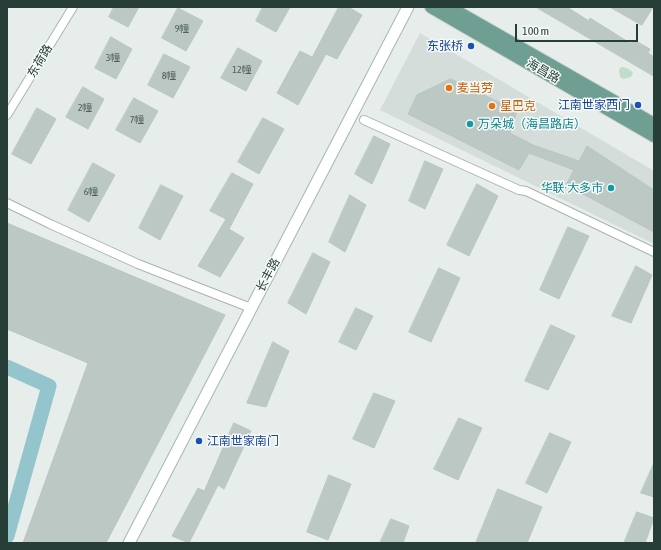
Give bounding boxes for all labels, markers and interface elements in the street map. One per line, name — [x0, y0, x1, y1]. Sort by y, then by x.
scale bar — [517, 16, 640, 42]
house number: 9幢 — [175, 23, 189, 35]
text: 100 m — [522, 24, 549, 38]
place label: 东张桥 — [427, 39, 463, 53]
marker: 东张桥 — [466, 41, 476, 51]
street label: 东荷路 — [25, 42, 55, 80]
house number: 3幢 — [106, 52, 120, 64]
street label: 海昌路 — [524, 56, 562, 86]
house number: 12幢 — [232, 64, 252, 76]
house number: 8幢 — [162, 70, 176, 82]
place label: 麦当劳 — [457, 81, 493, 95]
marker: 麦当劳 — [444, 83, 454, 93]
place label: 江南世家西门 — [558, 98, 630, 112]
place label: 星巴克 — [500, 99, 536, 113]
marker: 江南世家西门 — [633, 100, 643, 110]
marker: 星巴克 — [487, 101, 497, 111]
house number: 2幢 — [78, 102, 92, 114]
house number: 7幢 — [130, 114, 144, 126]
place label: 万朵城（海昌路店） — [478, 117, 586, 131]
marker: 万朵城（海昌路店） — [465, 119, 475, 129]
place label: 华联·大多市 — [540, 181, 603, 195]
marker: 华联·大多市 — [606, 183, 616, 193]
house number: 6幢 — [84, 186, 98, 198]
street label: 长丰路 — [253, 256, 283, 294]
place label: 江南世家南门 — [207, 434, 279, 448]
marker: 江南世家南门 — [194, 436, 204, 446]

